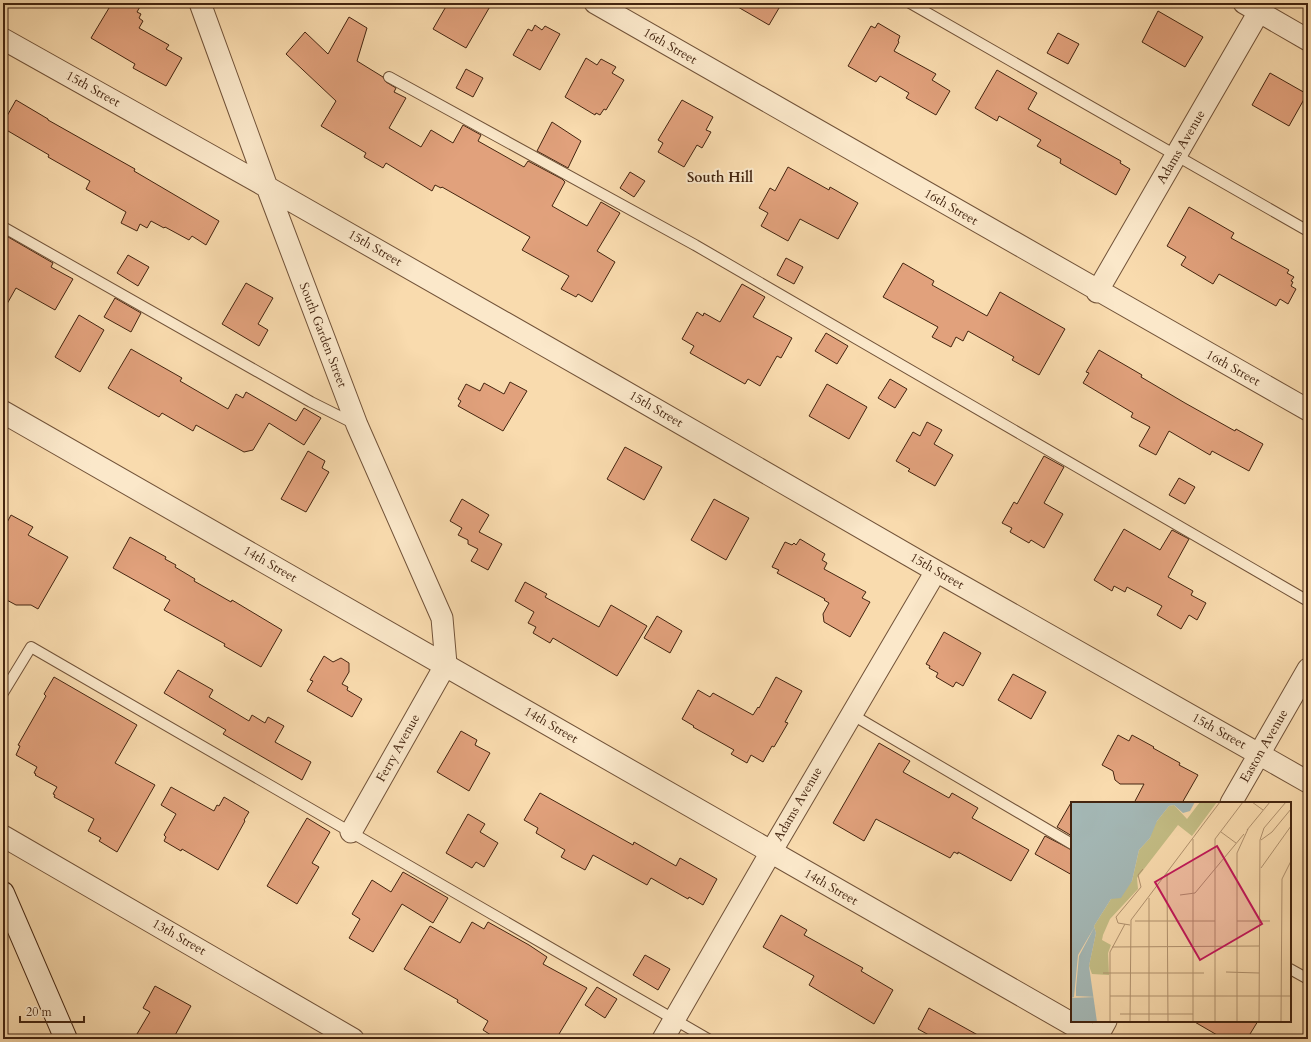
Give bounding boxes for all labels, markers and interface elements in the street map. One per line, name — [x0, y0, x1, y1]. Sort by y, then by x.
street label: 16th Street — [640, 23, 700, 69]
street label: 15th Street — [63, 67, 123, 111]
street label: Adams Avenue — [1153, 107, 1210, 187]
district label: South Hill — [687, 168, 753, 187]
street label: 16th Street — [921, 184, 981, 230]
street label: 15th Street — [345, 225, 405, 271]
street label: South Garden Street — [295, 280, 351, 390]
street label: 16th Street — [1203, 346, 1263, 390]
street label: 15th Street — [626, 386, 686, 432]
street label: 14th Street — [240, 541, 300, 587]
street label: 15th Street — [907, 548, 967, 594]
street label: 14th Street — [521, 702, 581, 748]
street label: Easton Avenue — [1236, 706, 1292, 786]
street label: 15th Street — [1189, 709, 1249, 753]
street label: Ferry Avenue — [372, 711, 424, 785]
street label: Adams Avenue — [770, 764, 827, 844]
inset map — [1071, 802, 1291, 1022]
street label: 14th Street — [801, 864, 861, 910]
street label: 13th Street — [149, 914, 209, 960]
scale bar — [20, 998, 84, 1024]
text: 20 m — [26, 1004, 53, 1020]

